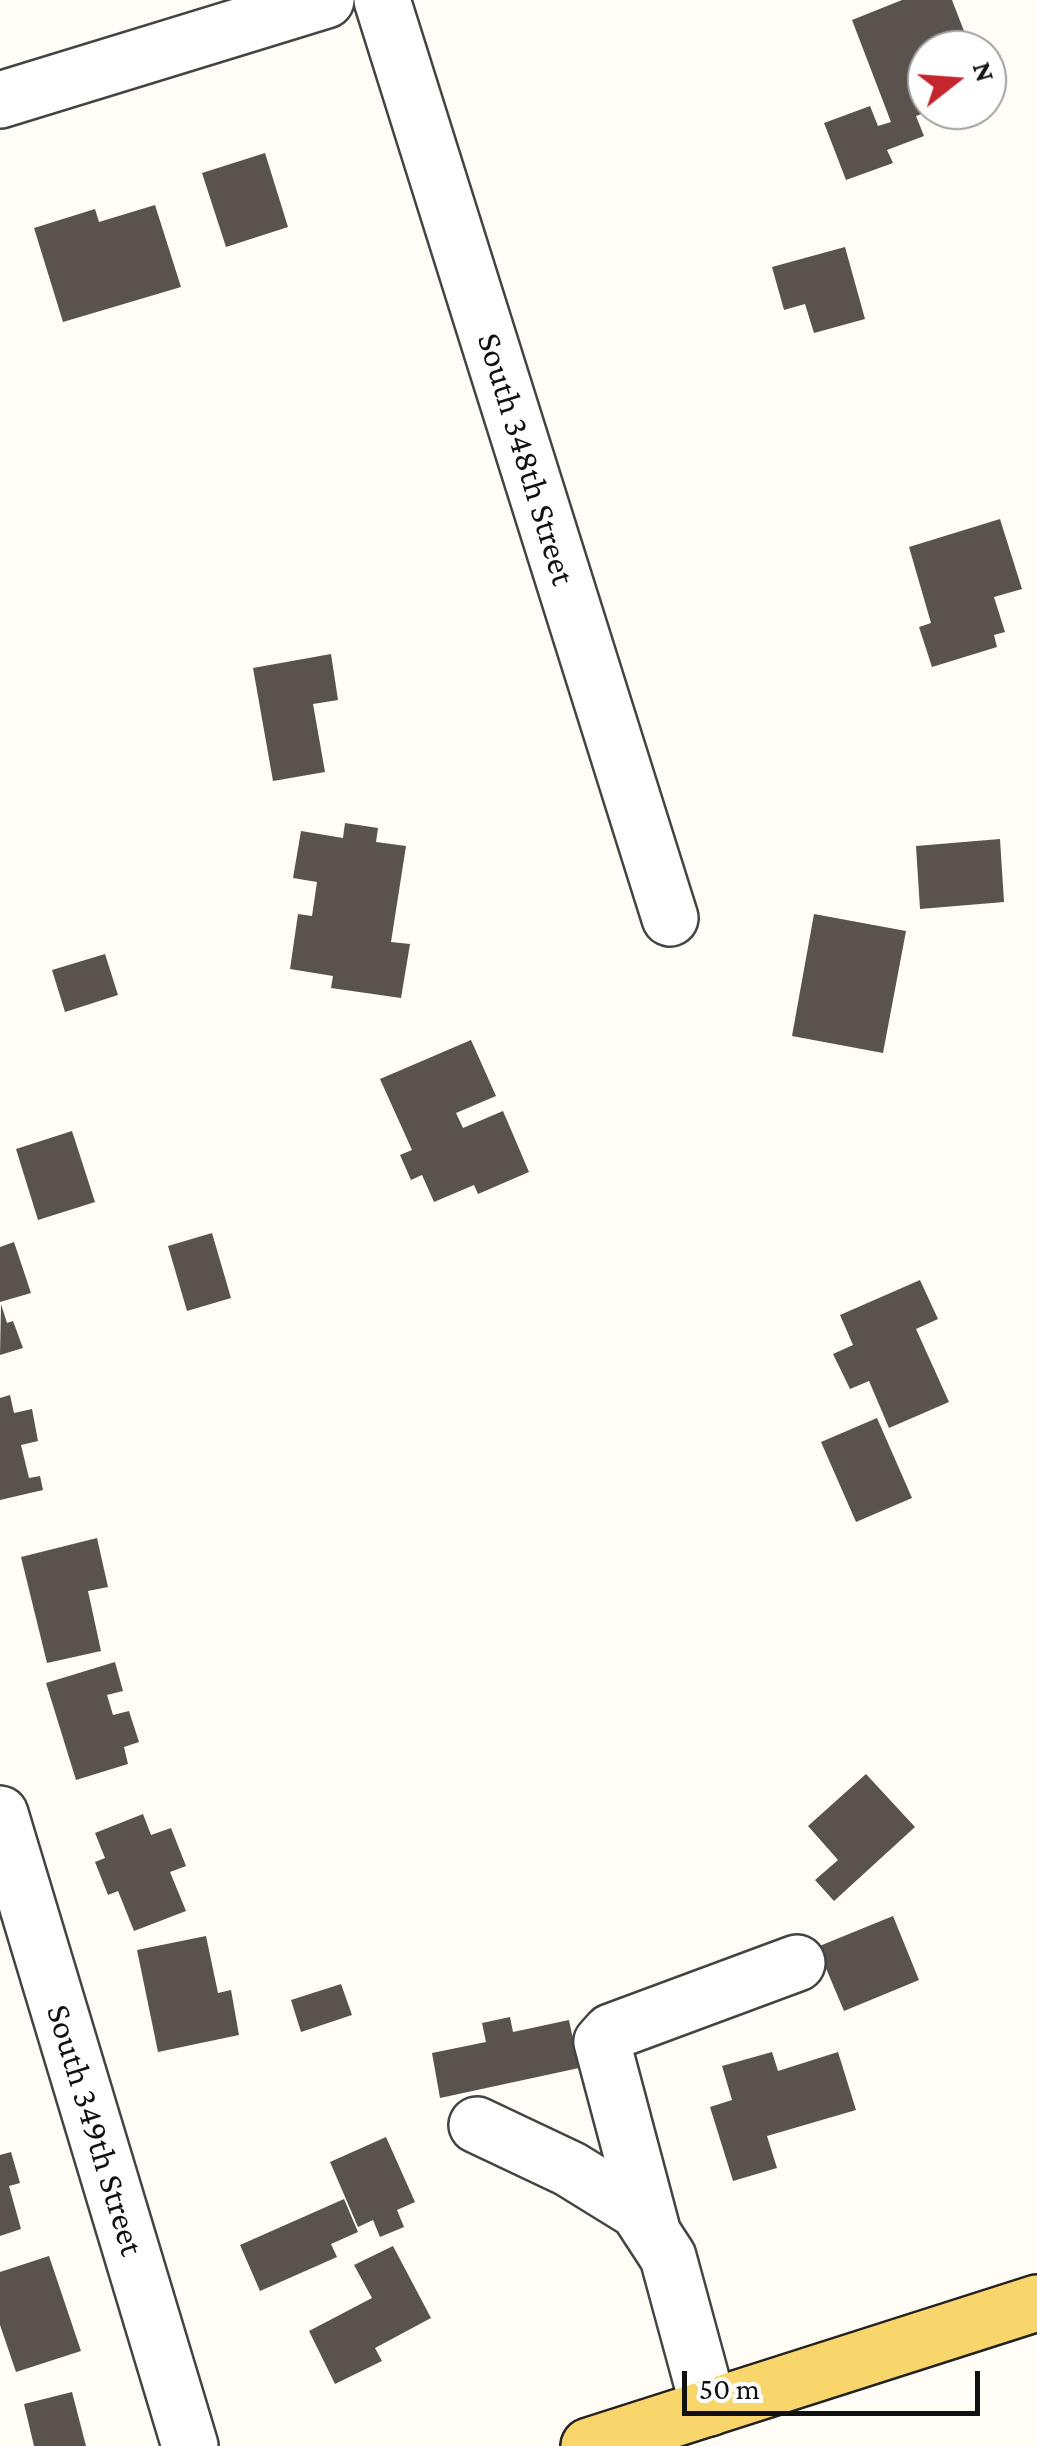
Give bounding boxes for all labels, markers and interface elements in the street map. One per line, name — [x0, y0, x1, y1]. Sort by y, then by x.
north arrow — [907, 30, 1007, 130]
text: N — [967, 58, 1002, 85]
street label: South 348th Street — [468, 328, 584, 590]
street label: South 349th Street — [37, 1999, 153, 2261]
scale bar — [687, 2351, 984, 2413]
text: 50 m — [699, 2372, 760, 2405]

